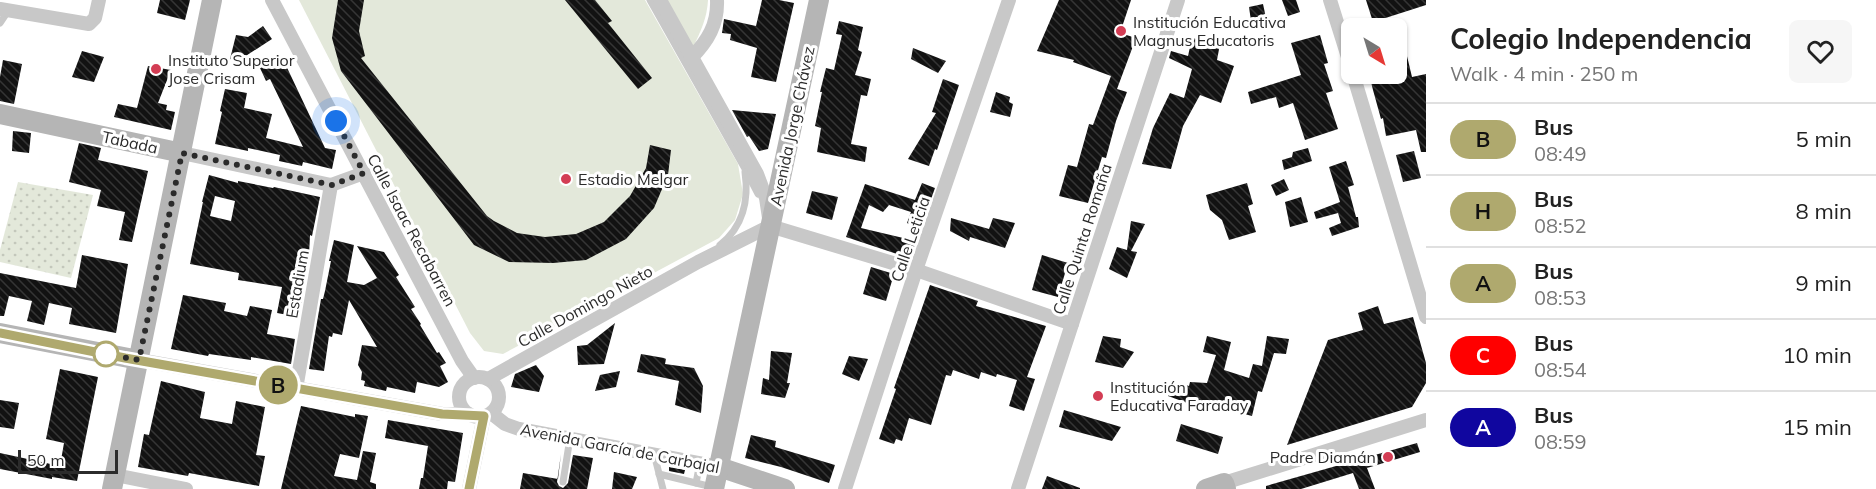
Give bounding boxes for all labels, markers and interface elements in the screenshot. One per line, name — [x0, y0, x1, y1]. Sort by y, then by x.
place label: Institución Educativa Magnus Educatoris — [1133, 12, 1286, 50]
north arrow — [1341, 18, 1407, 84]
map controls — [1341, 18, 1407, 84]
button: heart — [1789, 20, 1852, 83]
text: Colegio Independencia — [1450, 21, 1752, 56]
marker: Institución Educativa Magnus Educatoris — [1114, 24, 1128, 38]
street label: Avenida Jorge Chávez — [765, 44, 819, 208]
place label: Instituto Superior Jose Crisam — [168, 50, 295, 88]
text: Walk · 4 min · 250 m — [1450, 61, 1638, 86]
marker: Instituto Superior Jose Crisam — [149, 62, 163, 76]
your location — [321, 106, 351, 136]
text: Bus — [1534, 113, 1573, 141]
text: 5 min — [1796, 125, 1852, 153]
street label: Tabada — [100, 126, 160, 158]
text: B — [1476, 126, 1490, 152]
text: 08:49 — [1534, 141, 1587, 166]
street label: Calle Isaac Recabarren — [363, 150, 461, 310]
street label: Calle Quinta Romaña — [1048, 161, 1116, 317]
place label: Estadio Melgar — [578, 169, 689, 189]
marker: Estadio Melgar — [559, 172, 573, 186]
text: Bus — [1534, 185, 1573, 213]
street label: Calle Leticia — [886, 194, 934, 284]
text: 8 min — [1796, 197, 1852, 225]
text: H — [1475, 198, 1491, 224]
text: 08:52 — [1534, 213, 1587, 238]
street label: Estadium — [281, 248, 313, 320]
text: Bus — [1534, 257, 1573, 285]
street label: Calle Domingo Nieto — [514, 261, 656, 351]
text: 9 min — [1796, 269, 1852, 297]
text: A — [1475, 270, 1491, 296]
text: 08:53 — [1534, 285, 1587, 310]
text: Bus — [1534, 329, 1573, 357]
unlabelled marker — [93, 341, 119, 367]
text: 10 min — [1782, 341, 1852, 369]
text: C — [1476, 342, 1490, 368]
text: 08:54 — [1534, 357, 1587, 382]
line badge: B — [258, 366, 298, 404]
text: B — [271, 372, 285, 398]
place label: Institución Educativa Faraday — [1110, 377, 1249, 415]
marker: Institución Educativa Faraday — [1091, 389, 1105, 403]
text: Bus — [1534, 401, 1573, 429]
text: 15 min — [1782, 413, 1852, 441]
text: A — [1475, 414, 1491, 440]
street label: Avenida García de Carbajal — [519, 419, 721, 477]
text: 08:59 — [1534, 429, 1587, 454]
scale bar — [18, 447, 118, 474]
place label: Padre Diamán — [1270, 447, 1376, 467]
text: 50 m — [27, 450, 64, 470]
marker: Padre Diamán — [1381, 450, 1395, 464]

